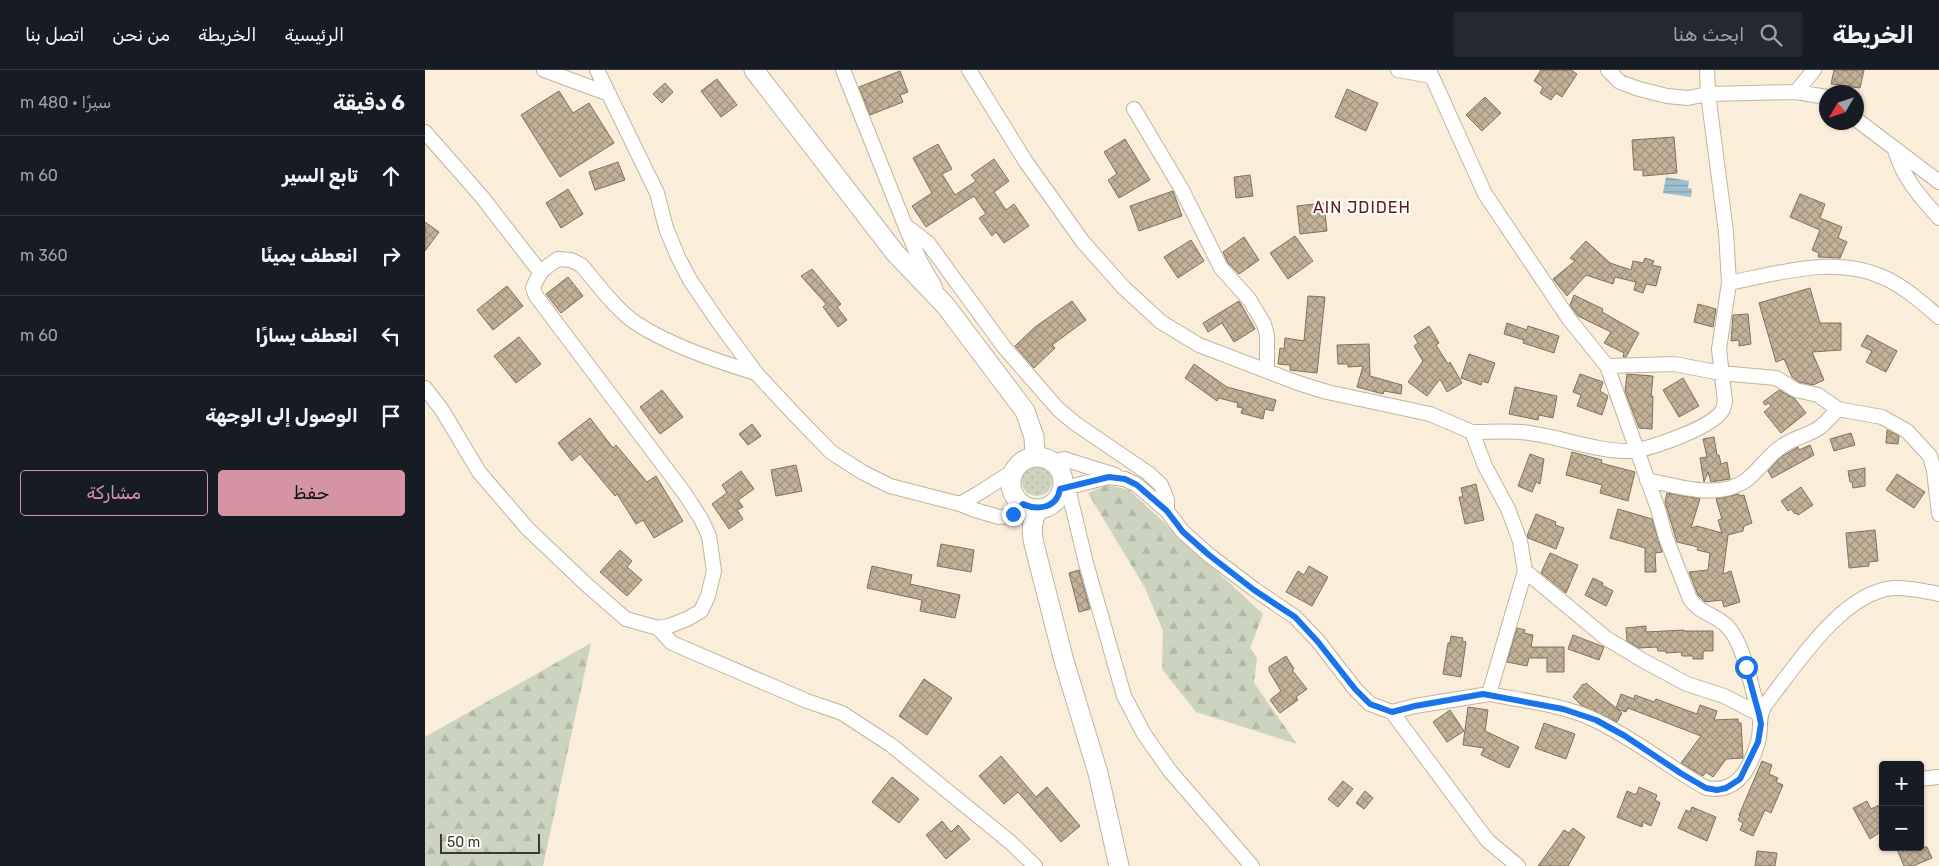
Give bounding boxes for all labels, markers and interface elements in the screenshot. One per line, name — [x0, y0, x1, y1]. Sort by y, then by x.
search box — [1453, 12, 1803, 57]
icon: search — [1757, 21, 1785, 49]
text: الخريطة — [1833, 21, 1914, 49]
text: ابحث هنا — [1673, 23, 1745, 46]
text: اتصل بنا — [25, 24, 84, 46]
text: من نحن — [112, 24, 170, 46]
text: الخريطة — [198, 24, 256, 46]
text: الرئيسية — [284, 24, 344, 46]
north arrow — [1819, 85, 1864, 130]
text: 6 دقيقة — [333, 90, 405, 115]
text: سيرًا · 480 m — [20, 93, 111, 112]
icon: ahead — [377, 162, 405, 190]
text: تابع السير — [282, 164, 358, 187]
text: 60 m — [20, 166, 58, 185]
district label: AIN JDIDEH — [1313, 198, 1411, 217]
icon: right — [377, 242, 405, 270]
text: انعطف يمينًا — [261, 244, 358, 267]
text: 360 m — [20, 246, 68, 265]
icon: left — [377, 322, 405, 350]
text: انعطف يسارًا — [255, 324, 358, 347]
text: 60 m — [20, 326, 58, 345]
icon: arrive — [377, 402, 405, 430]
text: الوصول إلى الوجهة — [205, 404, 358, 427]
button: مشاركة — [20, 470, 208, 516]
button: حفظ — [218, 470, 405, 516]
route end — [1002, 503, 1025, 526]
route start — [1735, 656, 1758, 679]
map controls — [1879, 761, 1924, 851]
button: + — [1879, 761, 1924, 806]
button: − — [1879, 806, 1924, 851]
scale bar — [440, 831, 540, 854]
text: 50 m — [447, 834, 480, 851]

